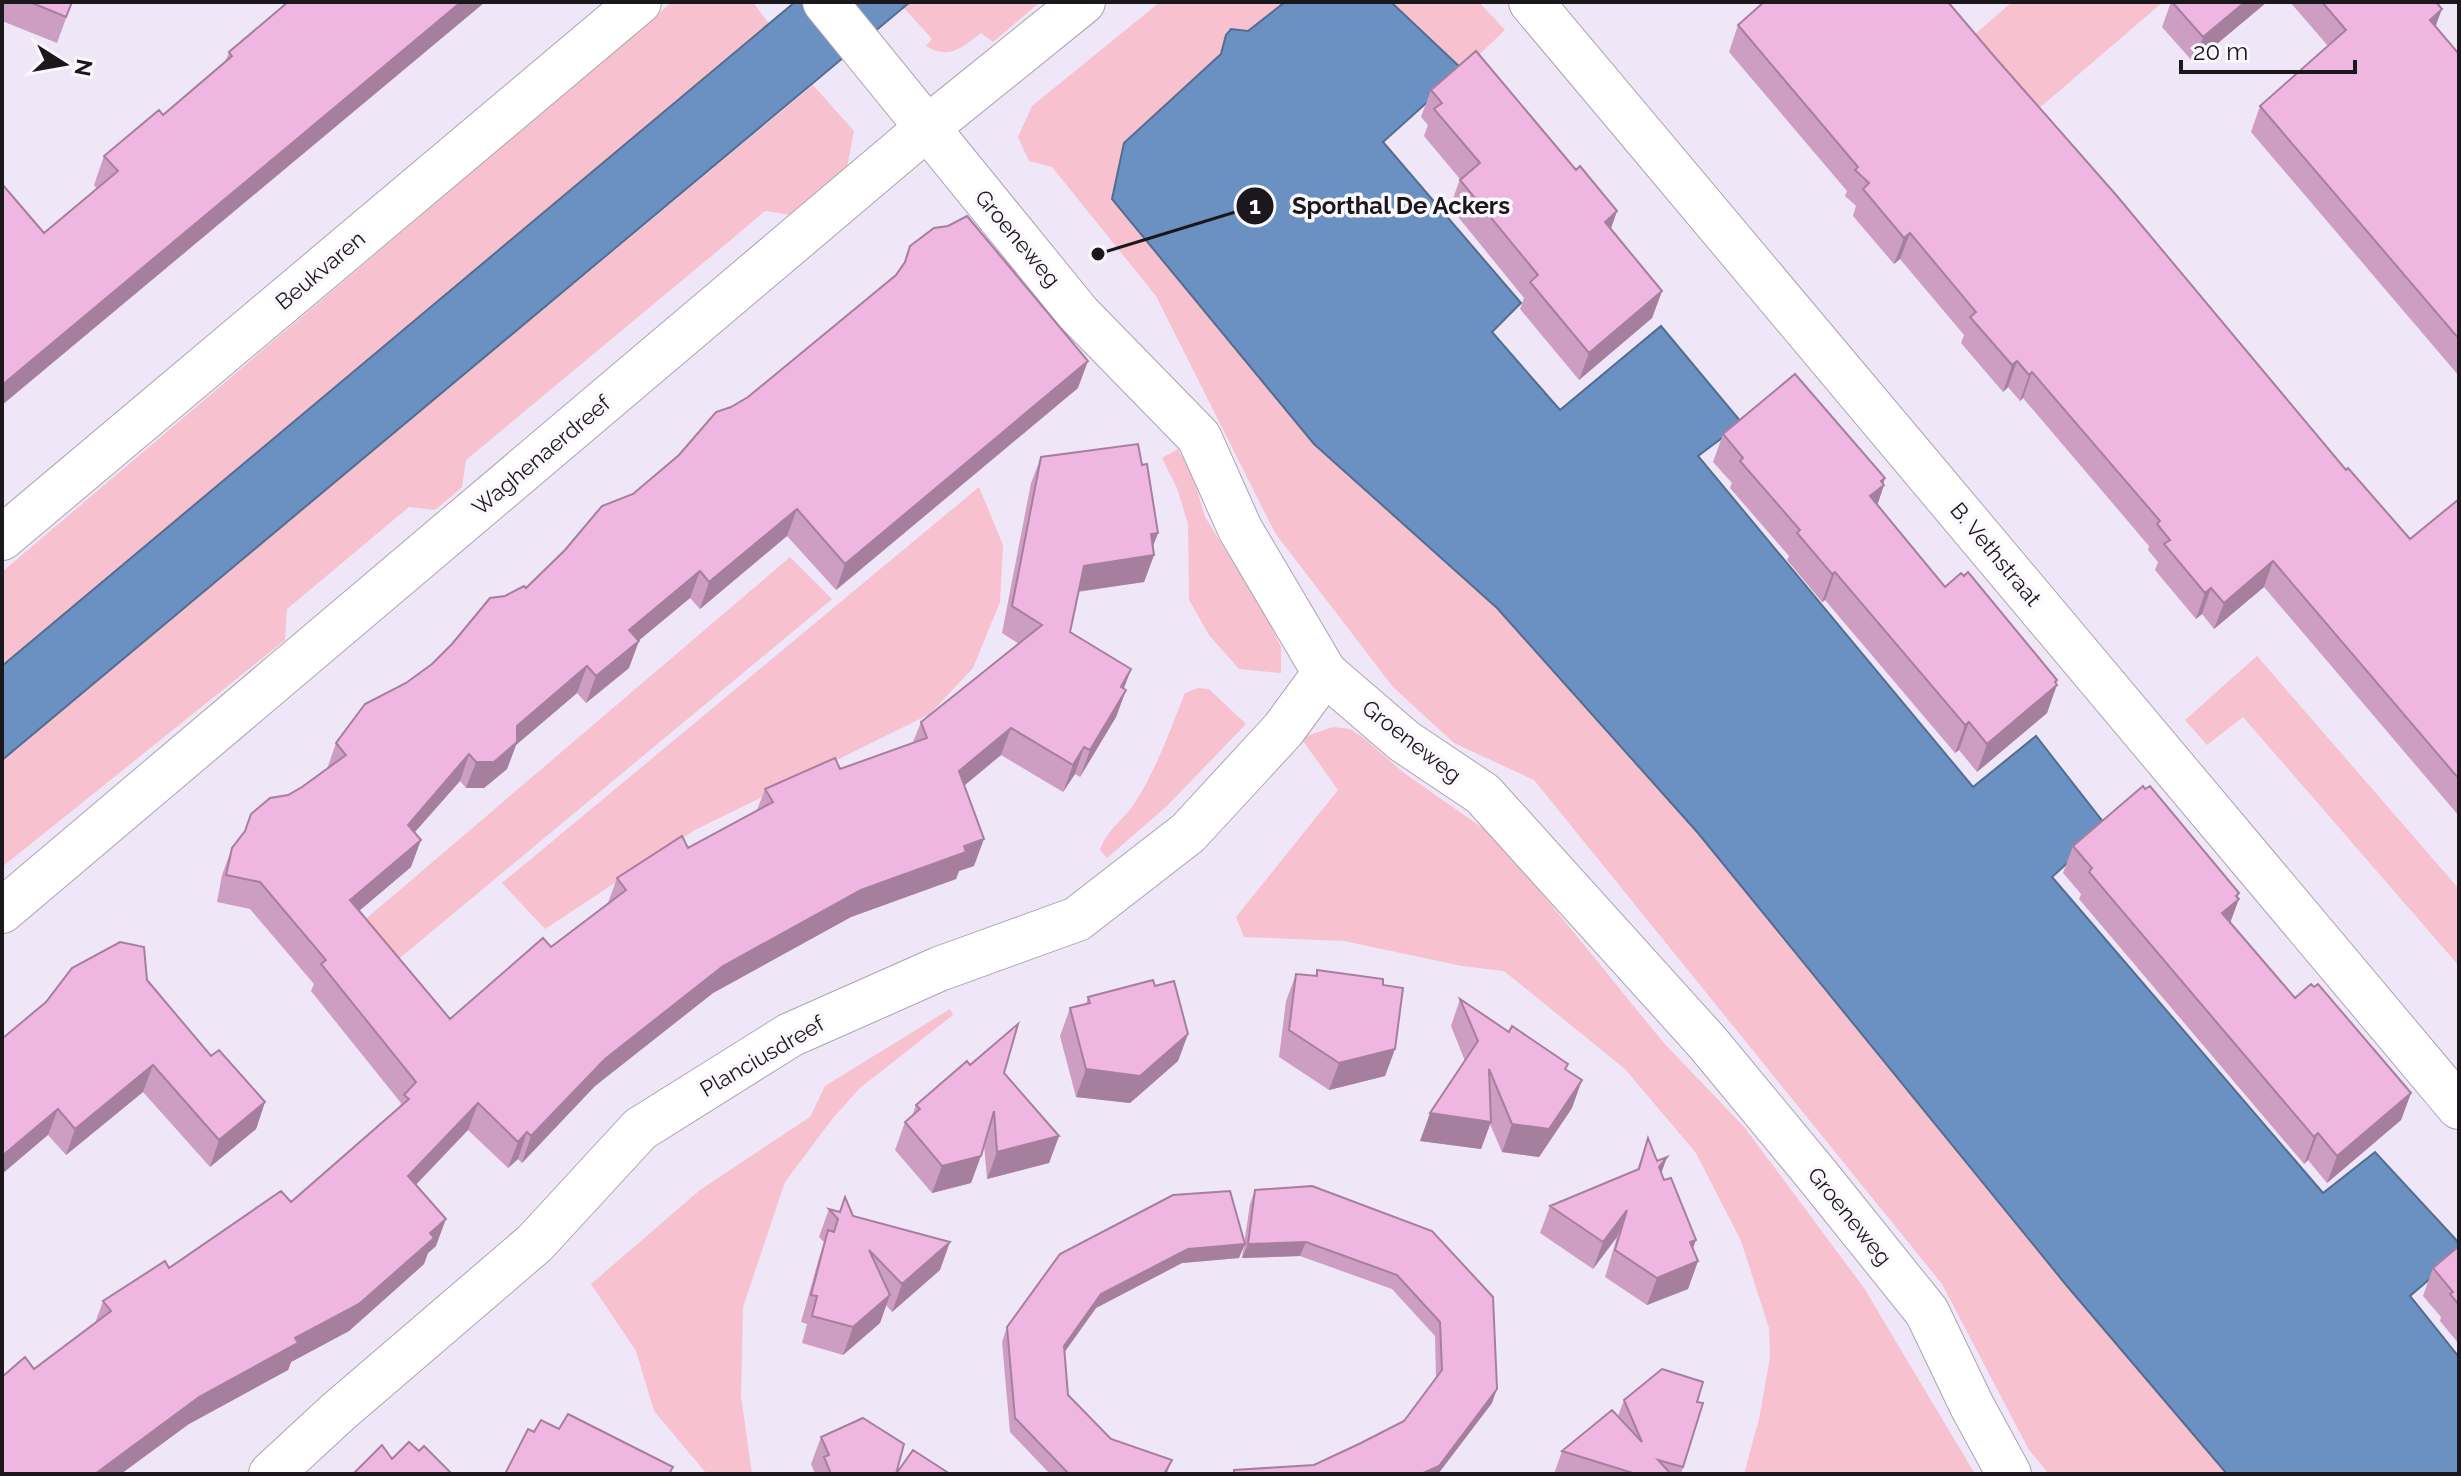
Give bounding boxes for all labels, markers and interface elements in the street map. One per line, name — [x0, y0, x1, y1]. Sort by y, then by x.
north arrow — [24, 24, 104, 104]
scale bar — [2181, 24, 2355, 74]
text: 20 m — [2193, 37, 2248, 66]
text: N — [69, 57, 98, 79]
callout: Sporthal De Ackers — [1235, 182, 1526, 230]
street label: Groeneweg — [970, 184, 1066, 292]
text: 1 — [1249, 191, 1261, 220]
text: Sporthal De Ackers — [1292, 191, 1510, 220]
street label: Beukvaren — [270, 225, 370, 315]
street label: Waghenaerdreef — [467, 389, 616, 520]
street label: B. Vethstraat — [1945, 497, 2047, 612]
street label: Groeneweg — [1357, 694, 1467, 788]
street label: Planciusdreef — [695, 1010, 829, 1102]
street label: Groeneweg — [1803, 1162, 1897, 1270]

